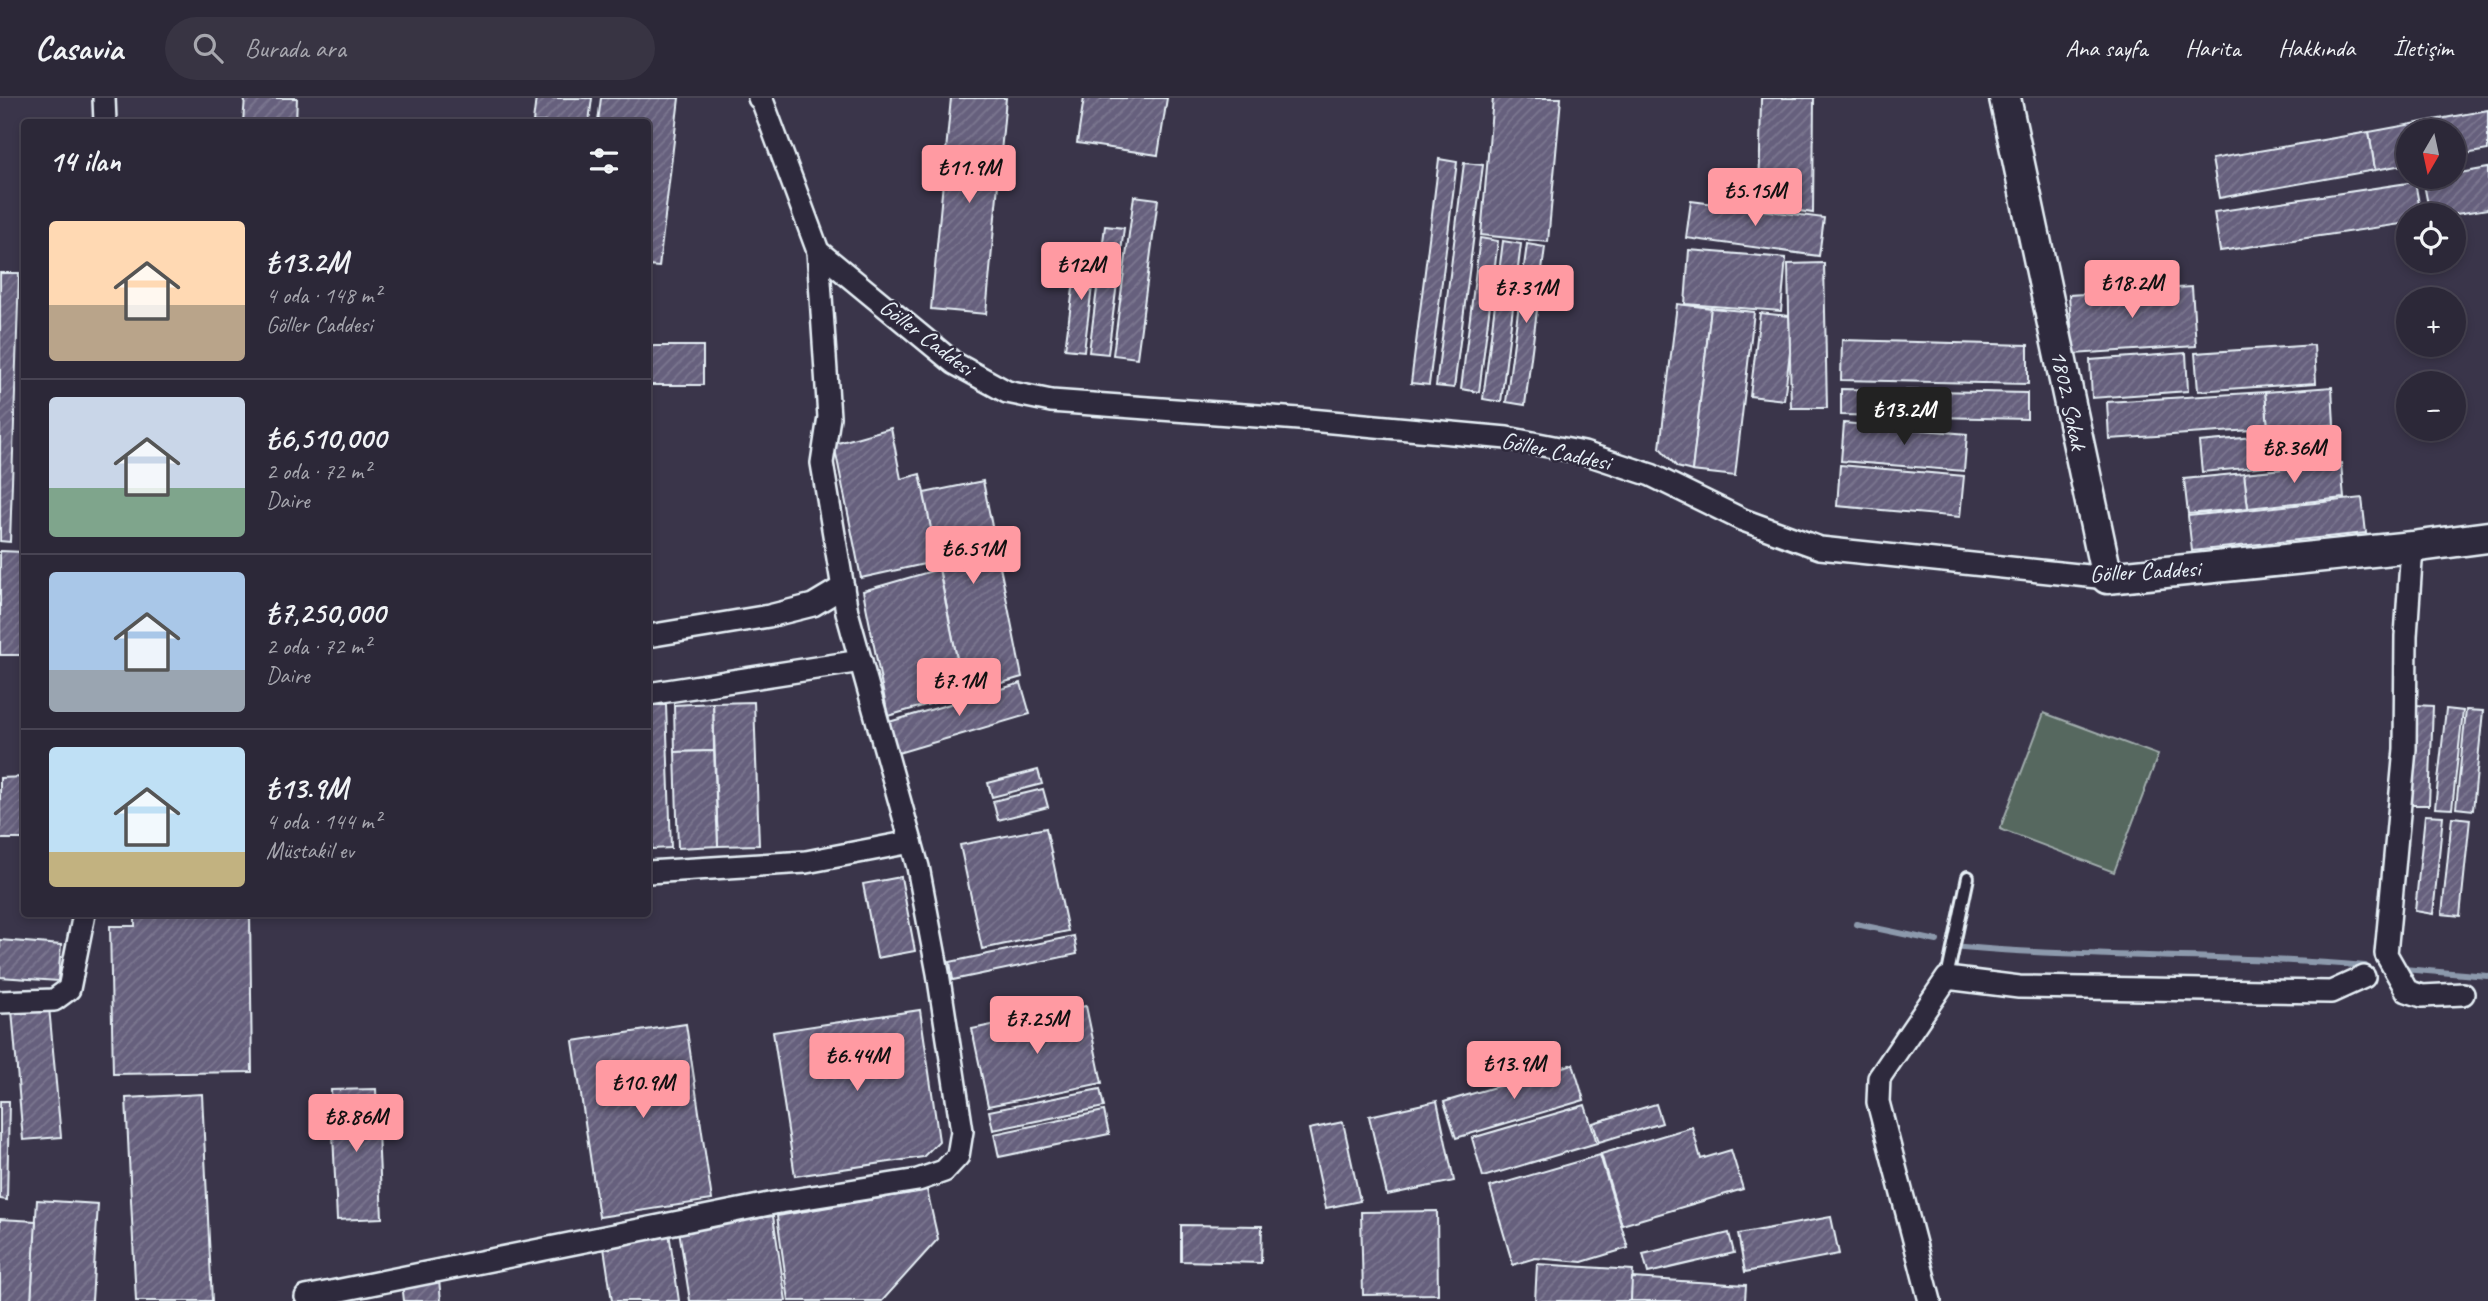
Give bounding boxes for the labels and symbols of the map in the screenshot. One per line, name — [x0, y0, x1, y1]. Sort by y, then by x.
north arrow — [2396, 119, 2466, 189]
pin: ₺11.9M — [912, 146, 1026, 205]
pin: ₺5.15M — [1698, 169, 1812, 228]
pin: ₺12M — [1040, 242, 1122, 302]
pin: ₺18.2M — [2075, 260, 2189, 320]
pin: ₺7.31M — [1469, 266, 1583, 325]
street label: Göller Caddesi — [874, 292, 982, 384]
street label: 1802. Sokak — [2044, 348, 2095, 455]
pin: ₺13.2M — [1847, 388, 1961, 447]
street label: Göller Caddesi — [1499, 425, 1616, 478]
pin: ₺8.36M — [2237, 426, 2351, 485]
pin: ₺6.51M — [916, 526, 1030, 586]
street label: Göller Caddesi — [2089, 553, 2204, 589]
pin: ₺7.1M — [910, 658, 1008, 718]
pin: ₺7.25M — [980, 996, 1094, 1056]
pin: ₺6.44M — [800, 1034, 914, 1093]
pin: ₺13.9M — [1457, 1042, 1571, 1101]
pin: ₺10.9M — [586, 1060, 700, 1120]
pin: ₺8.86M — [299, 1094, 413, 1154]

